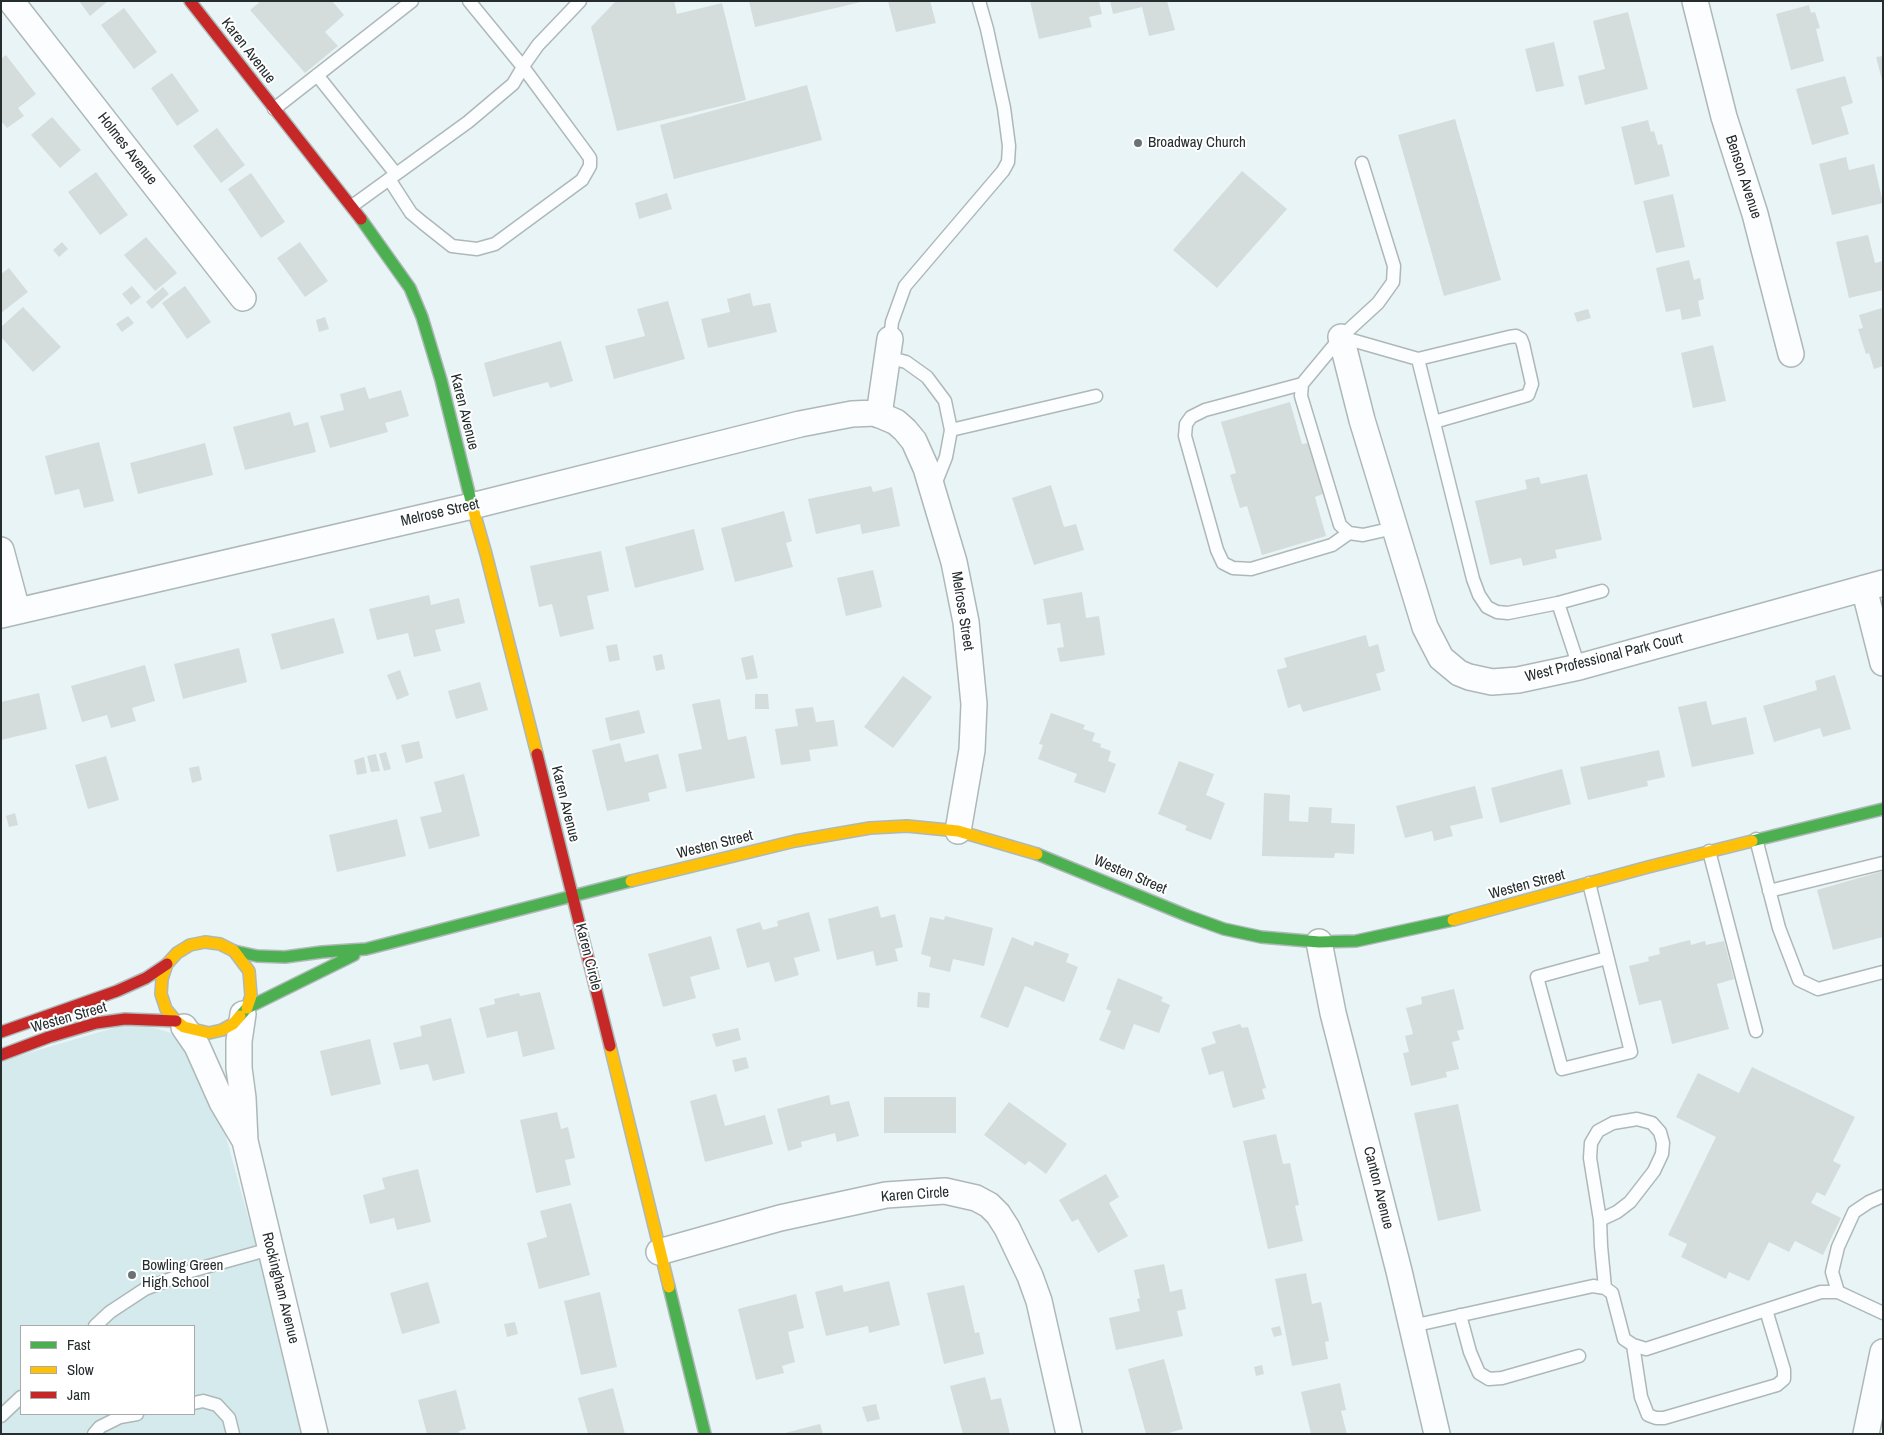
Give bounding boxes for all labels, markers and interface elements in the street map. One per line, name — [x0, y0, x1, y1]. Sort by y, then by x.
street label: Karen Avenue — [217, 15, 279, 87]
street label: Holmes Avenue — [93, 109, 161, 189]
street label: Benson Avenue — [1721, 133, 1765, 221]
place label: Broadway Church — [1148, 134, 1246, 152]
marker: Broadway Church — [1132, 137, 1144, 149]
street label: Karen Avenue — [446, 372, 482, 452]
street label: Melrose Street — [399, 495, 481, 531]
street label: Melrose Street — [947, 570, 977, 652]
street label: West Professional Park Court — [1523, 630, 1685, 686]
street label: Karen Avenue — [547, 764, 583, 844]
street label: Westen Street — [675, 827, 755, 863]
street label: Westen Street — [1091, 852, 1169, 898]
street label: Westen Street — [1487, 866, 1567, 904]
street label: Karen Circle — [571, 922, 605, 992]
street label: Westen Street — [29, 999, 109, 1037]
street label: Canton Avenue — [1359, 1145, 1397, 1231]
street label: Karen Circle — [880, 1184, 950, 1206]
street label: Rockingham Avenue — [257, 1231, 303, 1345]
place label: Bowling Green High School — [142, 1257, 223, 1292]
marker: Bowling Green High School — [126, 1269, 138, 1281]
legend — [20, 1325, 195, 1415]
text: Fast — [67, 1334, 90, 1355]
text: Slow — [67, 1359, 94, 1380]
text: Jam — [67, 1384, 90, 1405]

